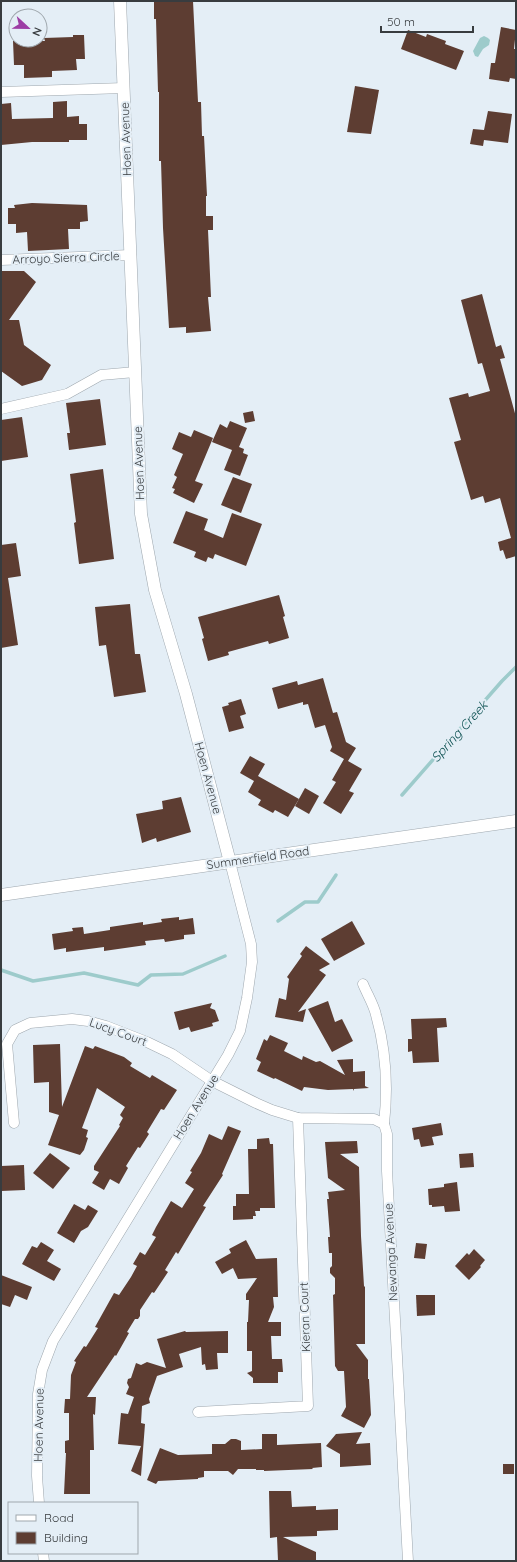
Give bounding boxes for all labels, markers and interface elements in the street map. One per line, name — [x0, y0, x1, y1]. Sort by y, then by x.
north arrow — [8, 8, 48, 48]
scale bar — [381, 8, 473, 34]
text: 50 m — [387, 14, 415, 29]
text: N — [29, 25, 45, 38]
street label: Hoen Avenue — [117, 102, 134, 176]
street label: Arroyo Sierra Circle — [12, 248, 120, 267]
street label: Hoen Avenue — [130, 426, 147, 500]
water label: Spring Creek — [427, 696, 491, 765]
street label: Hoen Avenue — [192, 740, 225, 816]
street label: Summerfield Road — [206, 843, 310, 872]
street label: Lucy Court — [87, 1014, 149, 1049]
street label: Hoen Avenue — [170, 1071, 222, 1142]
street label: Newanga Avenue — [380, 1203, 401, 1301]
street label: Kieran Court — [296, 1282, 313, 1352]
street label: Hoen Avenue — [30, 1388, 47, 1462]
legend — [8, 1502, 138, 1554]
text: Road — [44, 1510, 74, 1525]
text: Building — [44, 1530, 88, 1545]

